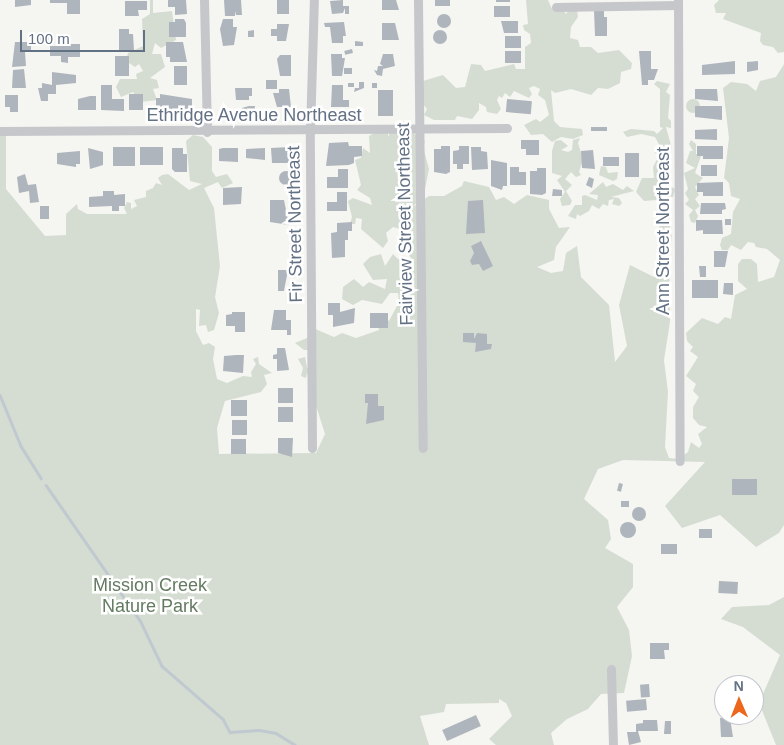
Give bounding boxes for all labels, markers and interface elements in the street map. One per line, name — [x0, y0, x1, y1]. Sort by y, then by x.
scale bar — [22, 20, 148, 52]
text: 100 m — [28, 30, 70, 47]
street label: Ethridge Avenue Northeast — [146, 104, 362, 126]
street label: Fairview Street Northeast — [392, 122, 418, 326]
street label: Fir Street Northeast — [283, 145, 307, 303]
street label: Ann Street Northeast — [652, 147, 674, 315]
park label: Mission Creek Nature Park — [93, 575, 207, 618]
north arrow — [714, 675, 764, 725]
text: N — [734, 678, 744, 694]

